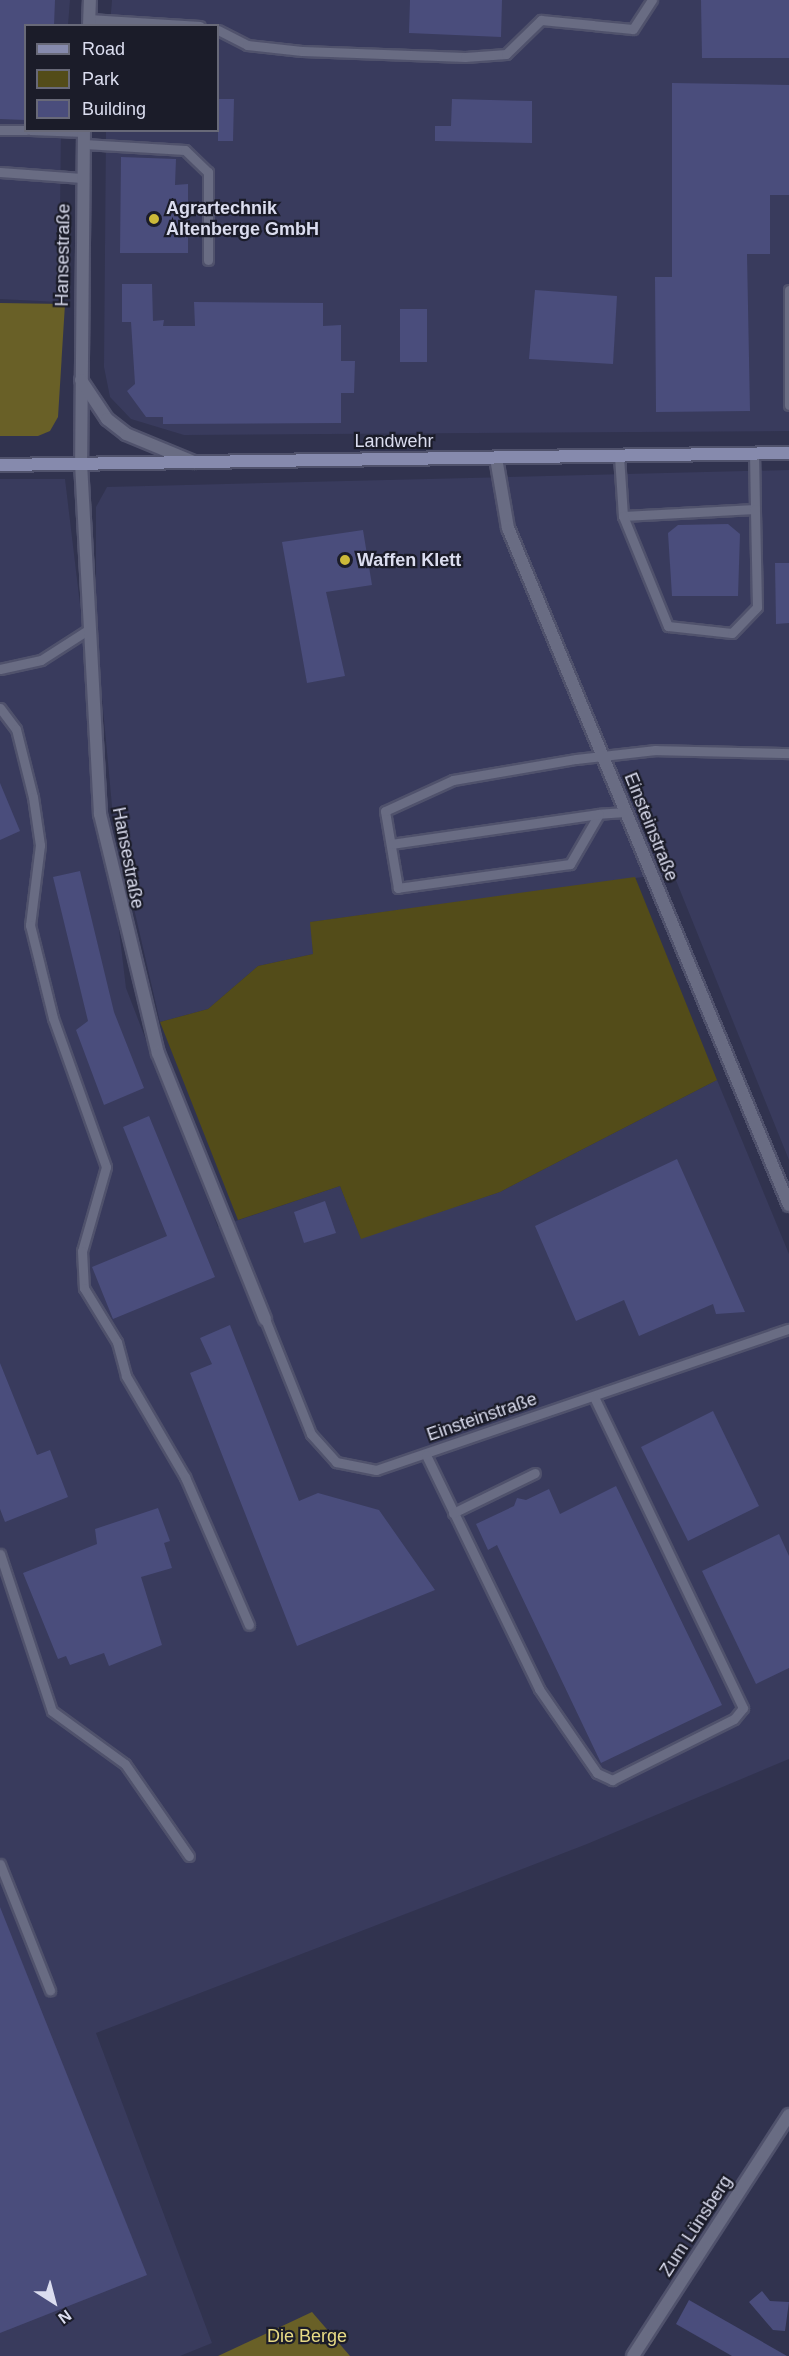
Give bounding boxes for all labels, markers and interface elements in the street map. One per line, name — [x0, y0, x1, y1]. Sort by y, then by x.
legend — [24, 24, 219, 132]
text: Road — [82, 39, 125, 59]
text: Park — [82, 69, 119, 89]
text: Building — [82, 99, 146, 119]
place label: Agrartechnik Altenberge GmbH — [166, 198, 319, 240]
street label: Hansestraße — [51, 203, 75, 307]
marker: Agrartechnik Altenberge GmbH — [147, 212, 161, 226]
street label: Landwehr — [354, 430, 434, 452]
place label: Waffen Klett — [357, 549, 461, 571]
marker: Waffen Klett — [338, 553, 352, 567]
street label: Einsteinstraße — [619, 770, 683, 884]
street label: Hansestraße — [108, 805, 148, 911]
street label: Einsteinstraße — [424, 1388, 540, 1446]
street label: Zum Lünsberg — [655, 2171, 737, 2281]
north arrow — [24, 2272, 84, 2332]
text: N — [55, 2307, 75, 2327]
park label: Die Berge — [267, 2325, 347, 2347]

